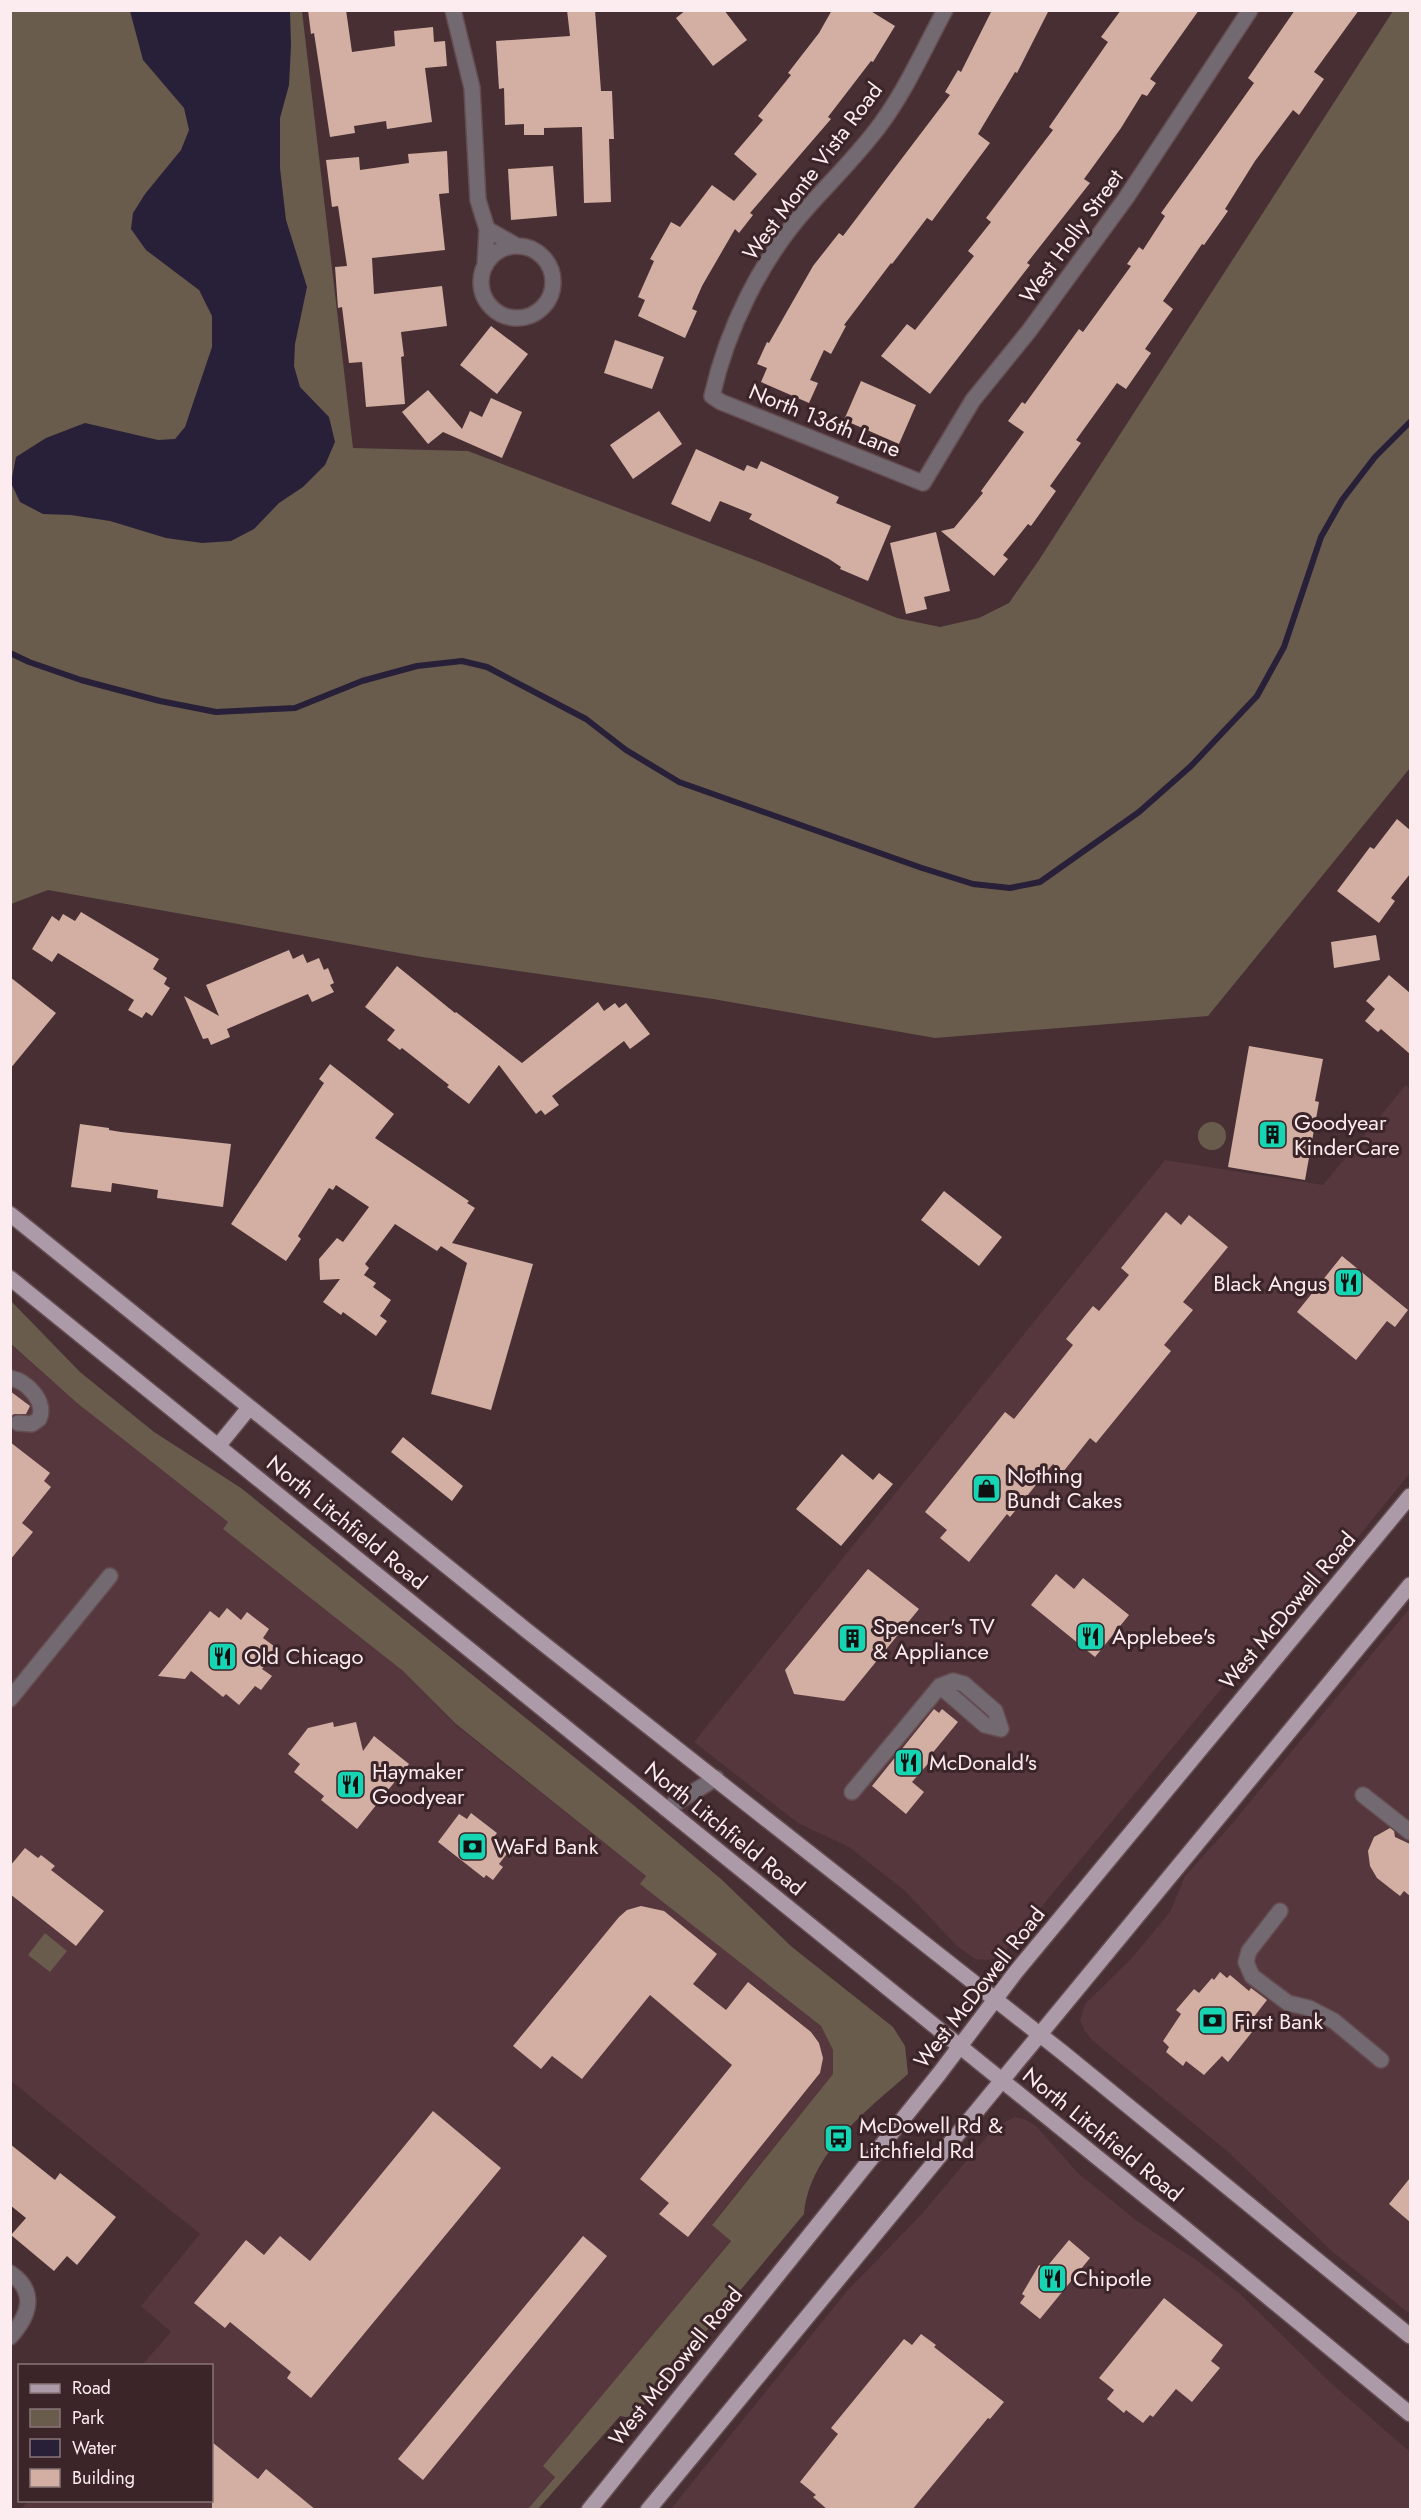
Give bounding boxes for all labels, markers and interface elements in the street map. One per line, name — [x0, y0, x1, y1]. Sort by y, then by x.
street label: West Monte Vista Road — [734, 75, 890, 267]
street label: West Holly Street — [1011, 162, 1131, 310]
street label: North 136th Lane — [744, 375, 906, 465]
place label: Goodyear KinderCare — [1294, 1106, 1400, 1163]
building icon: Goodyear KinderCare — [1257, 1119, 1289, 1151]
place label: Black Angus — [1213, 1267, 1327, 1299]
restaurant icon: Black Angus — [1332, 1267, 1364, 1299]
street label: North Litchfield Road — [260, 1447, 434, 1597]
place label: Nothing Bundt Cakes — [1007, 1459, 1122, 1516]
shop icon: Nothing Bundt Cakes — [970, 1472, 1002, 1504]
street label: West McDowell Road — [1211, 1524, 1363, 1696]
place label: Spencer's TV & Appliance — [873, 1610, 995, 1667]
restaurant icon: Applebee's — [1075, 1620, 1107, 1652]
place label: Applebee's — [1112, 1620, 1216, 1652]
building icon: Spencer's TV & Appliance — [836, 1623, 868, 1655]
restaurant icon: Old Chicago — [207, 1640, 239, 1672]
place label: Old Chicago — [244, 1640, 364, 1672]
restaurant icon: McDonald's — [892, 1746, 924, 1778]
place label: McDonald's — [929, 1746, 1037, 1778]
street label: North Litchfield Road — [638, 1753, 812, 1903]
place label: Haymaker Goodyear — [372, 1755, 465, 1812]
restaurant icon: Haymaker Goodyear — [335, 1768, 367, 1800]
bank icon: WaFd Bank — [457, 1830, 489, 1862]
place label: WaFd Bank — [494, 1830, 599, 1862]
street label: West McDowell Road — [906, 1899, 1052, 2075]
bank icon: First Bank — [1197, 2005, 1229, 2037]
place label: First Bank — [1234, 2005, 1323, 2037]
street label: North Litchfield Road — [1016, 2059, 1190, 2209]
place label: McDowell Rd & Litchfield Rd — [859, 2109, 1003, 2166]
bus stop icon: McDowell Rd & Litchfield Rd — [822, 2122, 854, 2154]
restaurant icon: Chipotle — [1036, 2262, 1068, 2294]
place label: Chipotle — [1073, 2262, 1152, 2294]
street label: West McDowell Road — [601, 2279, 749, 2453]
legend — [18, 2364, 213, 2502]
text: Road — [72, 2375, 111, 2401]
text: Park — [72, 2405, 104, 2431]
text: Water — [72, 2435, 117, 2461]
text: Building — [72, 2465, 135, 2491]

